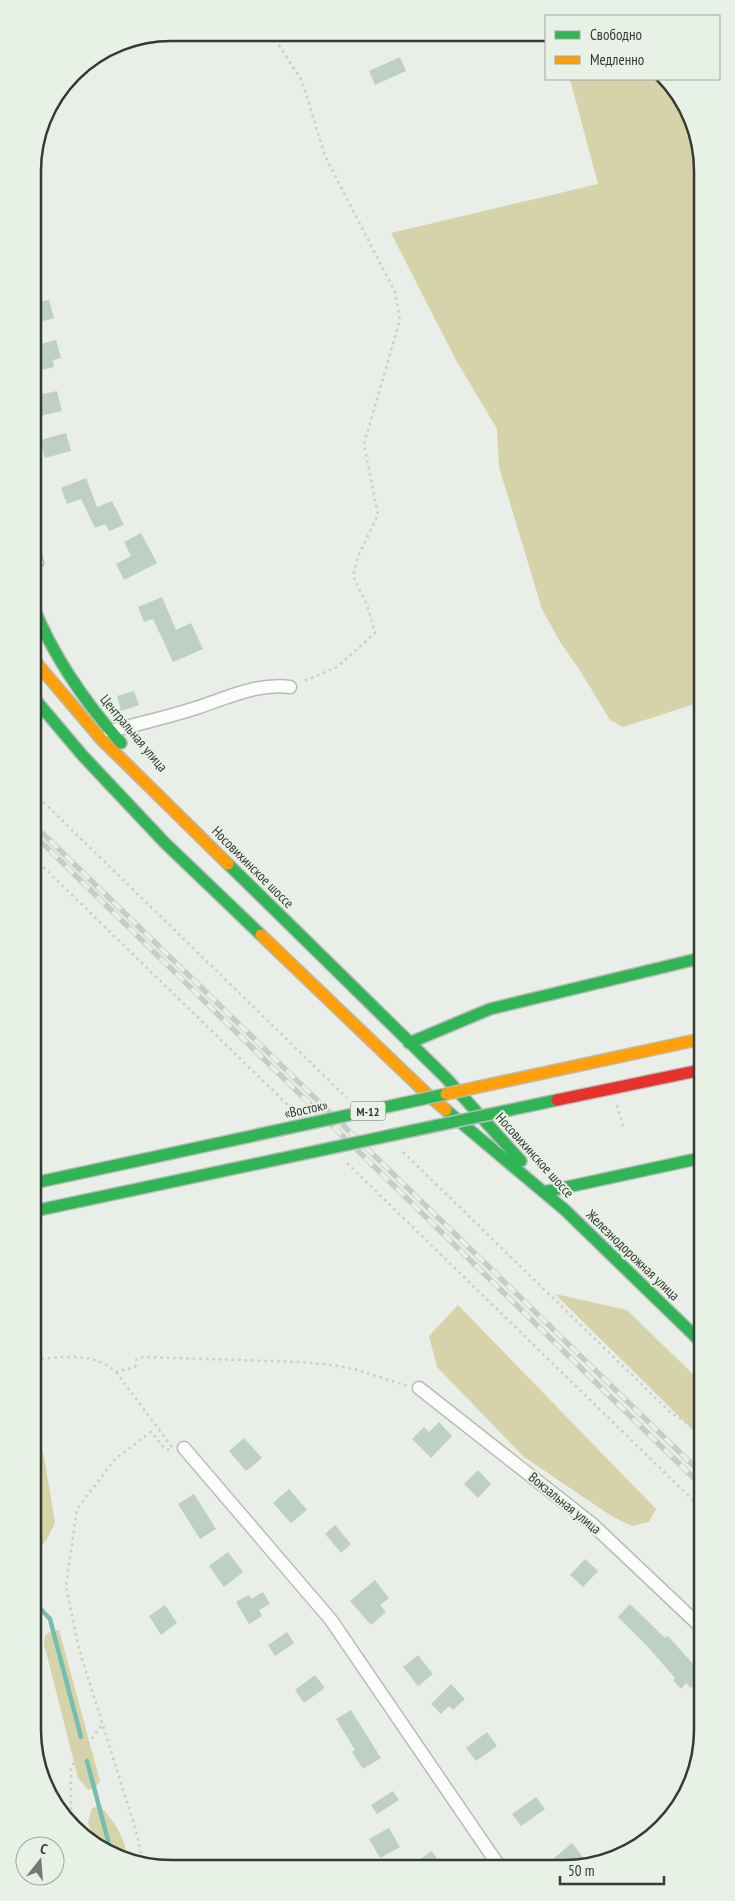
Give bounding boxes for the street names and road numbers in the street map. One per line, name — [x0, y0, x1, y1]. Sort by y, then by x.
street label: Центральная улица — [97, 691, 171, 775]
street label: Носовихинское шоссе — [208, 822, 298, 912]
street label: «Восток» — [283, 1096, 329, 1122]
road number: М-12 — [350, 1102, 386, 1120]
street label: Носовихинское шоссе — [492, 1109, 578, 1202]
street label: Железнодорожная улица — [582, 1205, 684, 1304]
street label: Вокзальная улица — [525, 1468, 605, 1538]

